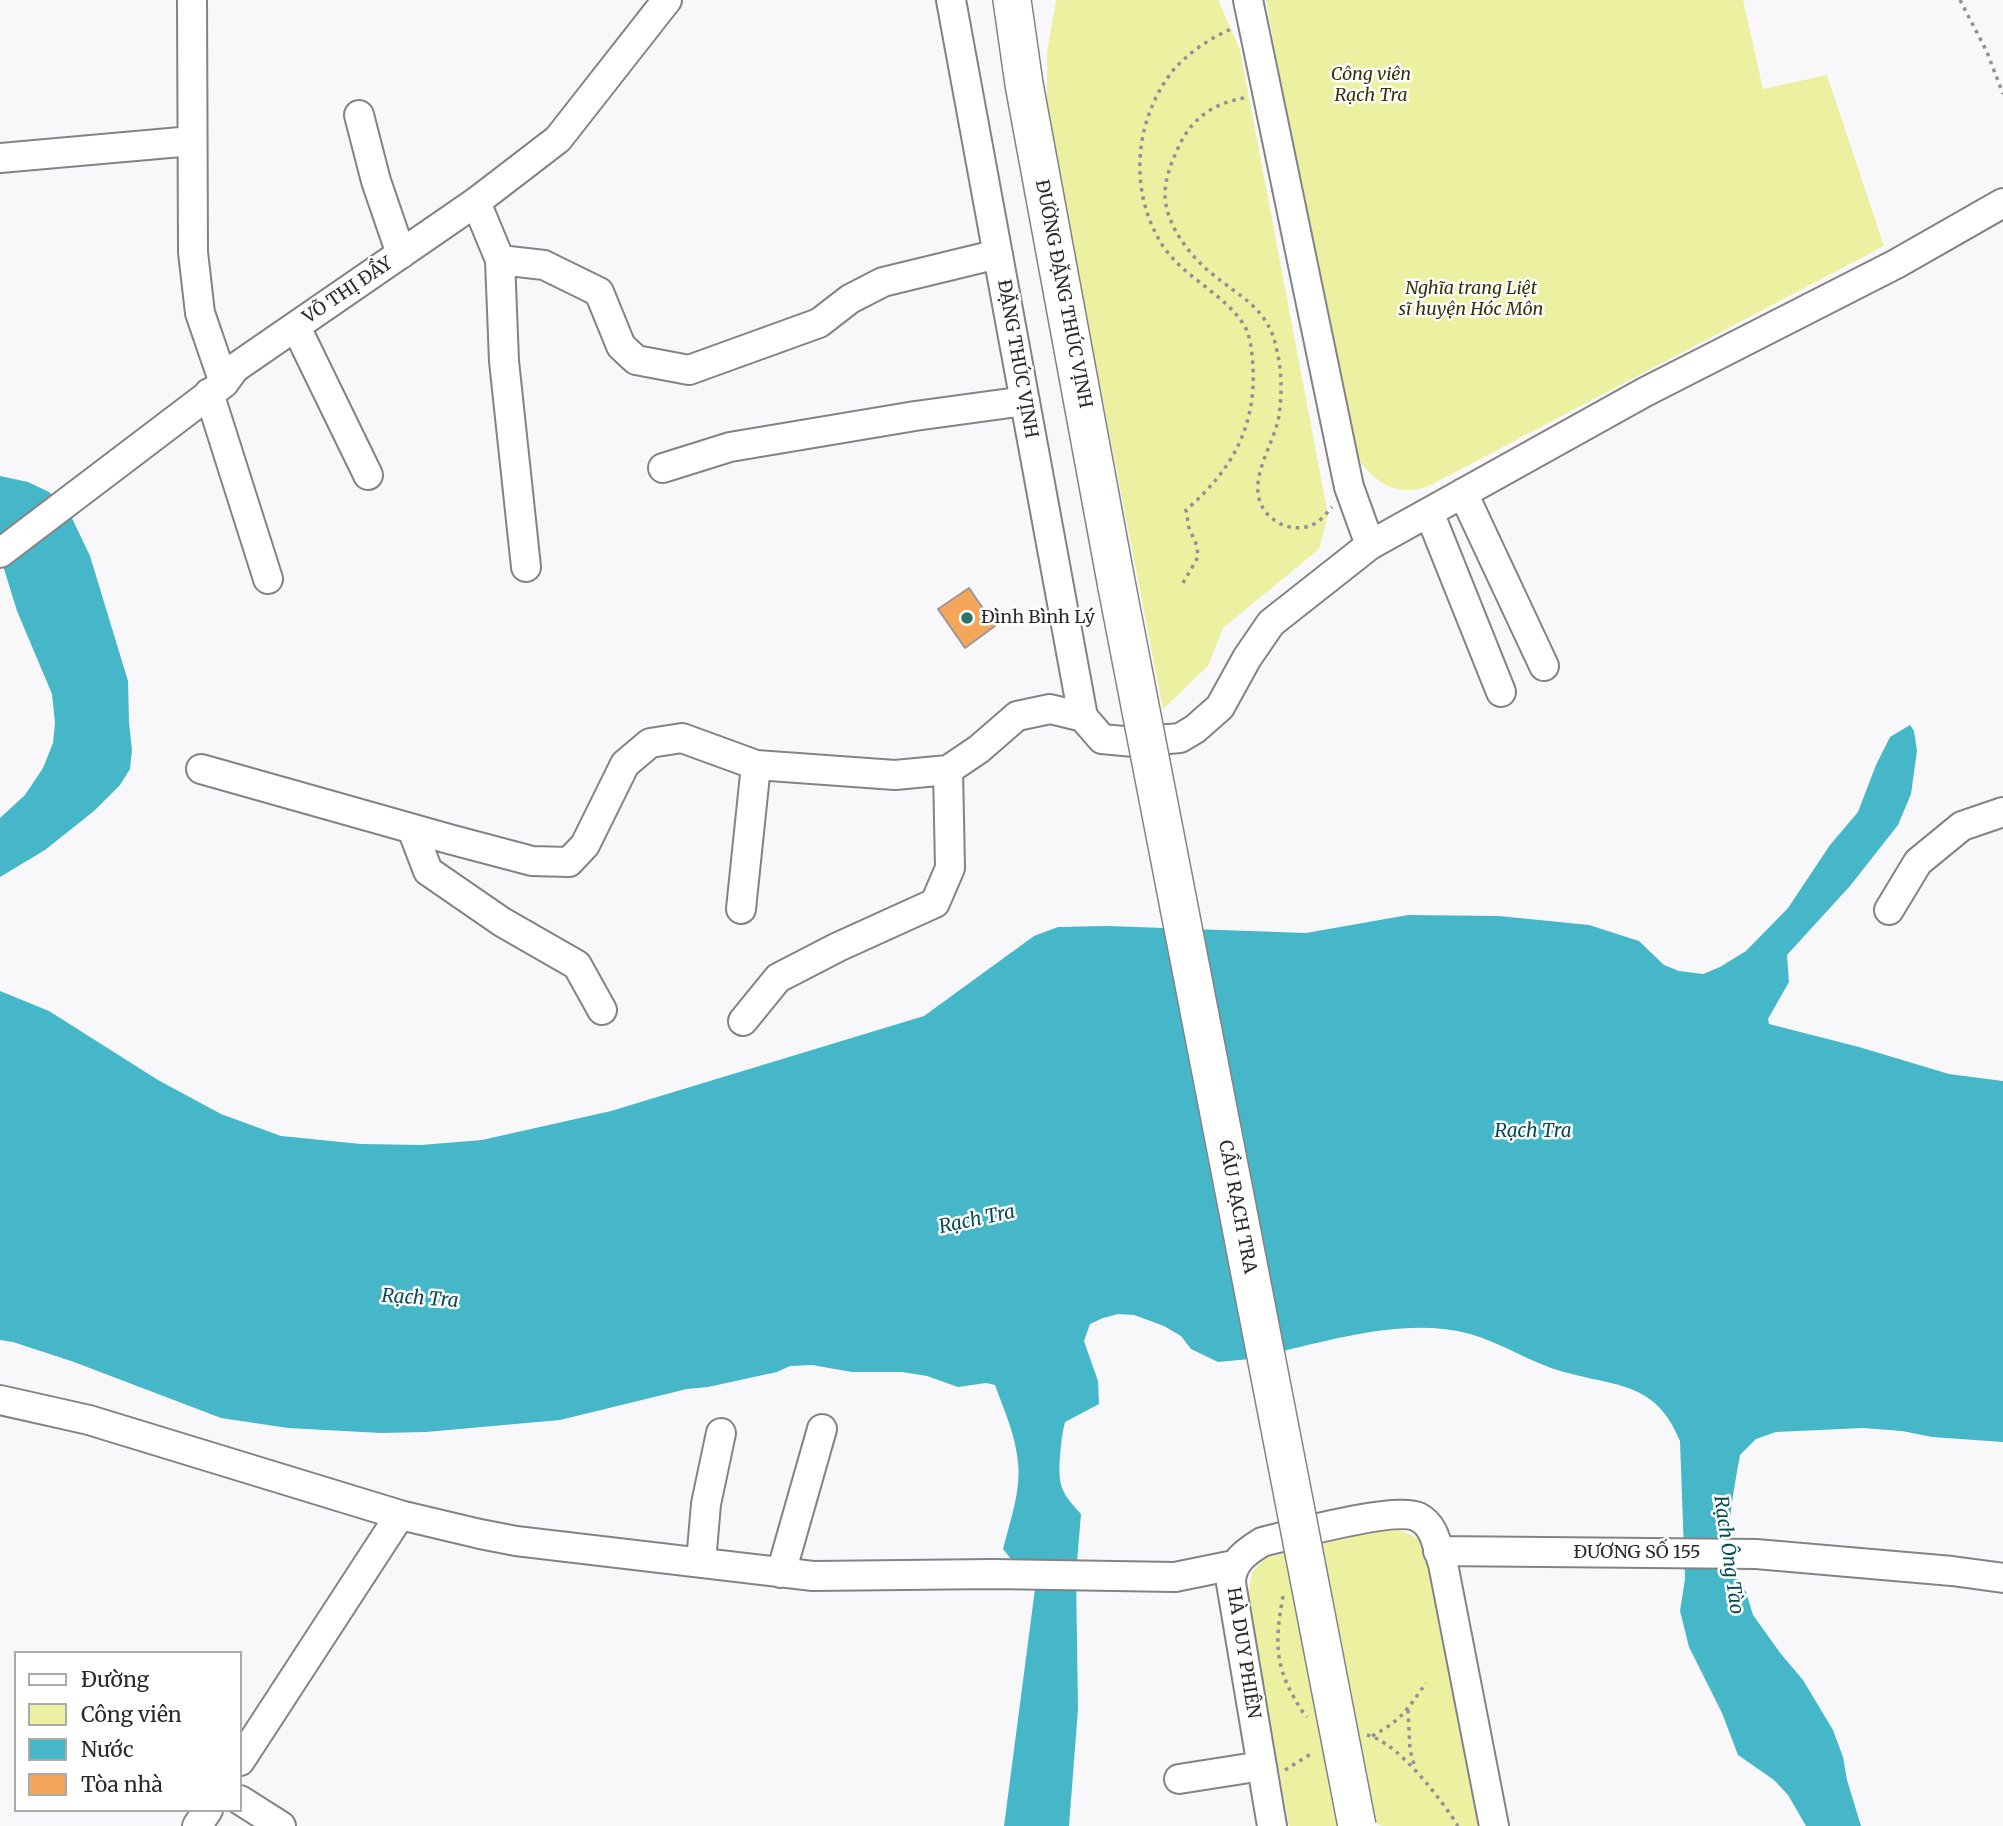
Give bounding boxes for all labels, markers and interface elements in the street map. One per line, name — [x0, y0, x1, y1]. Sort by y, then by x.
park label: Công viên Rạch Tra — [1331, 64, 1411, 106]
street label: ĐƯỜNG ĐẶNG THÚC VỊNH — [1030, 178, 1096, 410]
street label: VÕ THỊ ĐẦY — [299, 253, 397, 329]
street label: ĐẶNG THÚC VỊNH — [992, 278, 1042, 440]
park label: Nghĩa trang Liệt sĩ huyện Hóc Môn — [1399, 278, 1543, 320]
place label: Đình Bình Lý — [981, 607, 1095, 629]
marker: Đình Bình Lý — [959, 610, 975, 626]
water label: Rạch Tra — [1494, 1121, 1572, 1143]
street label: CẦU RẠCH TRA — [1213, 1138, 1261, 1276]
water label: Rạch Tra — [937, 1201, 1017, 1239]
water label: Rạch Tra — [381, 1285, 459, 1313]
water label: Rạch Ông Tào — [1708, 1494, 1748, 1616]
street label: ĐƯƠNG SỐ 155 — [1573, 1542, 1701, 1564]
street label: HÀ DUY PHIÊN — [1222, 1586, 1264, 1720]
legend — [14, 1651, 242, 1812]
text: Đường — [81, 1666, 149, 1693]
text: Công viên — [81, 1701, 182, 1728]
text: Nước — [81, 1736, 134, 1763]
text: Tòa nhà — [81, 1771, 163, 1798]

